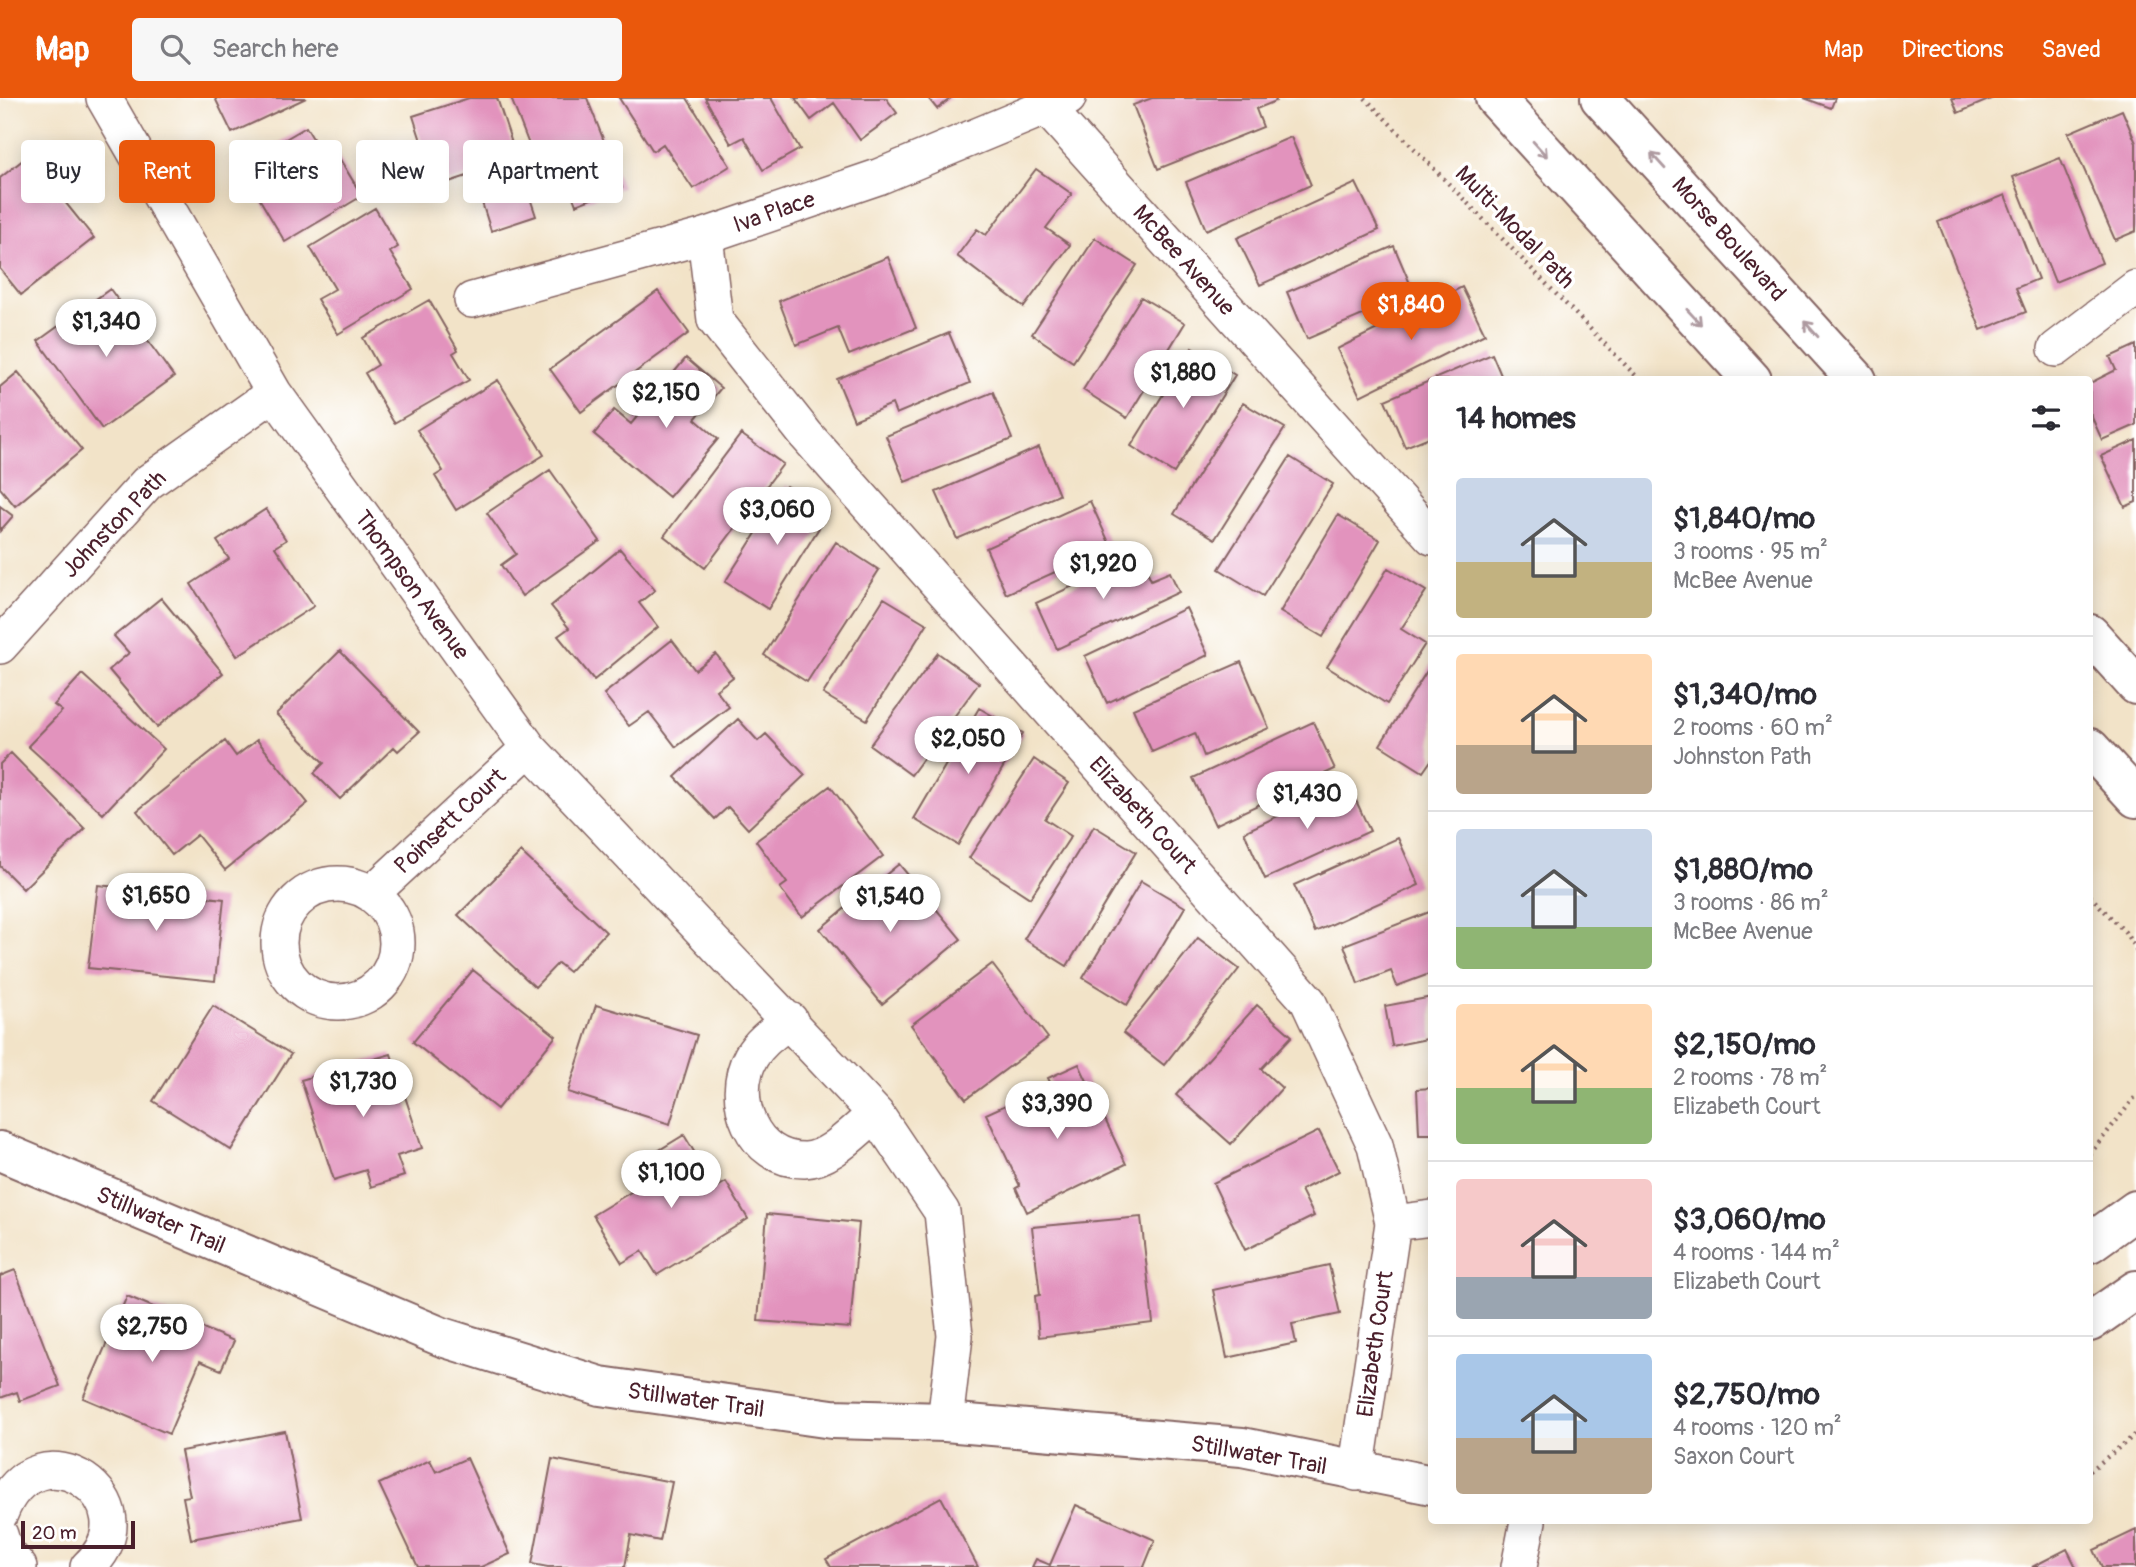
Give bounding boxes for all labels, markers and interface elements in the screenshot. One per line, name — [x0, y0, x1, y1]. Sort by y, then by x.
search box — [132, 18, 622, 81]
text: Map — [35, 29, 90, 70]
icon: search — [156, 30, 194, 68]
text: Search here — [212, 33, 339, 65]
text: Map — [1824, 35, 1864, 64]
text: Directions — [1902, 35, 2003, 64]
text: Saved — [2041, 35, 2101, 64]
chip: Buy — [21, 140, 105, 203]
chip: Rent — [119, 140, 215, 203]
chip: Filters — [229, 140, 342, 203]
chip: New — [356, 140, 449, 203]
chip: Apartment — [463, 140, 623, 203]
one-way arrow — [1532, 140, 1549, 157]
one-way arrow — [1650, 152, 1666, 170]
street label: Multi-Modal Path — [1449, 159, 1581, 295]
street label: Morse Boulevard — [1666, 171, 1792, 307]
street label: Iva Place — [729, 184, 819, 239]
street label: McBee Avenue — [1127, 198, 1242, 322]
pin: $1,840 — [1354, 282, 1468, 342]
text: $1,840 — [1377, 290, 1445, 319]
pin: $1,340 — [49, 300, 163, 359]
text: $1,340 — [71, 307, 141, 336]
one-way arrow — [1686, 308, 1702, 326]
one-way arrow — [1803, 321, 1820, 338]
pin: $1,880 — [1126, 350, 1240, 410]
text: $1,880 — [1150, 358, 1216, 387]
pin: $2,150 — [609, 370, 723, 430]
text: $2,150 — [632, 378, 700, 407]
icon: filters — [2027, 399, 2065, 437]
text: 14 homes — [1456, 400, 1576, 437]
street label: Johnston Path — [56, 464, 172, 584]
pin: $3,060 — [720, 488, 834, 547]
text: $3,060 — [739, 495, 815, 524]
text: $1,840/mo — [1673, 500, 1815, 537]
street label: Thompson Avenue — [348, 505, 476, 666]
icon: home — [1512, 506, 1596, 590]
text: 3 rooms · 95 m² — [1673, 537, 1828, 566]
pin: $1,920 — [1046, 542, 1160, 601]
text: $1,920 — [1069, 549, 1137, 578]
text: McBee Avenue — [1673, 566, 1813, 595]
text: $1,340/mo — [1673, 676, 1817, 713]
icon: home — [1512, 682, 1596, 766]
text: 2 rooms · 60 m² — [1673, 713, 1833, 742]
pin: $2,050 — [911, 716, 1025, 776]
text: $2,050 — [930, 724, 1006, 753]
text: Johnston Path — [1673, 742, 1811, 771]
street label: Elizabeth Court — [1083, 750, 1204, 880]
street label: Poinsett Court — [388, 761, 512, 880]
pin: $1,430 — [1250, 772, 1364, 831]
text: $1,430 — [1272, 779, 1342, 808]
text: $1,880/mo — [1673, 851, 1813, 888]
icon: home — [1512, 857, 1596, 941]
pin: $1,650 — [99, 874, 213, 933]
pin: $1,540 — [833, 874, 947, 934]
text: $1,650 — [122, 881, 190, 910]
text: $1,540 — [856, 882, 924, 911]
text: 3 rooms · 86 m² — [1673, 888, 1829, 917]
text: McBee Avenue — [1673, 917, 1813, 946]
text: $2,150/mo — [1673, 1026, 1816, 1063]
icon: home — [1512, 1032, 1596, 1116]
pin: $1,730 — [306, 1060, 420, 1119]
text: 2 rooms · 78 m² — [1673, 1063, 1827, 1092]
text: $1,730 — [329, 1067, 397, 1096]
pin: $3,390 — [1000, 1082, 1114, 1141]
text: $3,390 — [1021, 1089, 1093, 1118]
text: Elizabeth Court — [1673, 1092, 1820, 1121]
pin: $1,100 — [614, 1150, 728, 1210]
text: $1,100 — [637, 1158, 705, 1187]
street label: Stillwater Trail — [92, 1180, 230, 1260]
text: $3,060/mo — [1673, 1201, 1826, 1238]
icon: home — [1512, 1207, 1596, 1291]
text: 4 rooms · 144 m² — [1673, 1238, 1840, 1267]
text: Elizabeth Court — [1673, 1267, 1820, 1296]
street label: Elizabeth Court — [1350, 1268, 1400, 1419]
pin: $2,750 — [95, 1304, 209, 1364]
text: $2,750 — [116, 1312, 188, 1341]
street label: Stillwater Trail — [626, 1376, 766, 1424]
text: $2,750/mo — [1673, 1376, 1820, 1413]
icon: home — [1512, 1382, 1596, 1466]
text: 4 rooms · 120 m² — [1673, 1413, 1842, 1442]
street label: Stillwater Trail — [1189, 1429, 1329, 1481]
text: Saxon Court — [1673, 1442, 1794, 1471]
scale bar — [21, 1518, 135, 1550]
text: 20 m — [32, 1521, 77, 1545]

